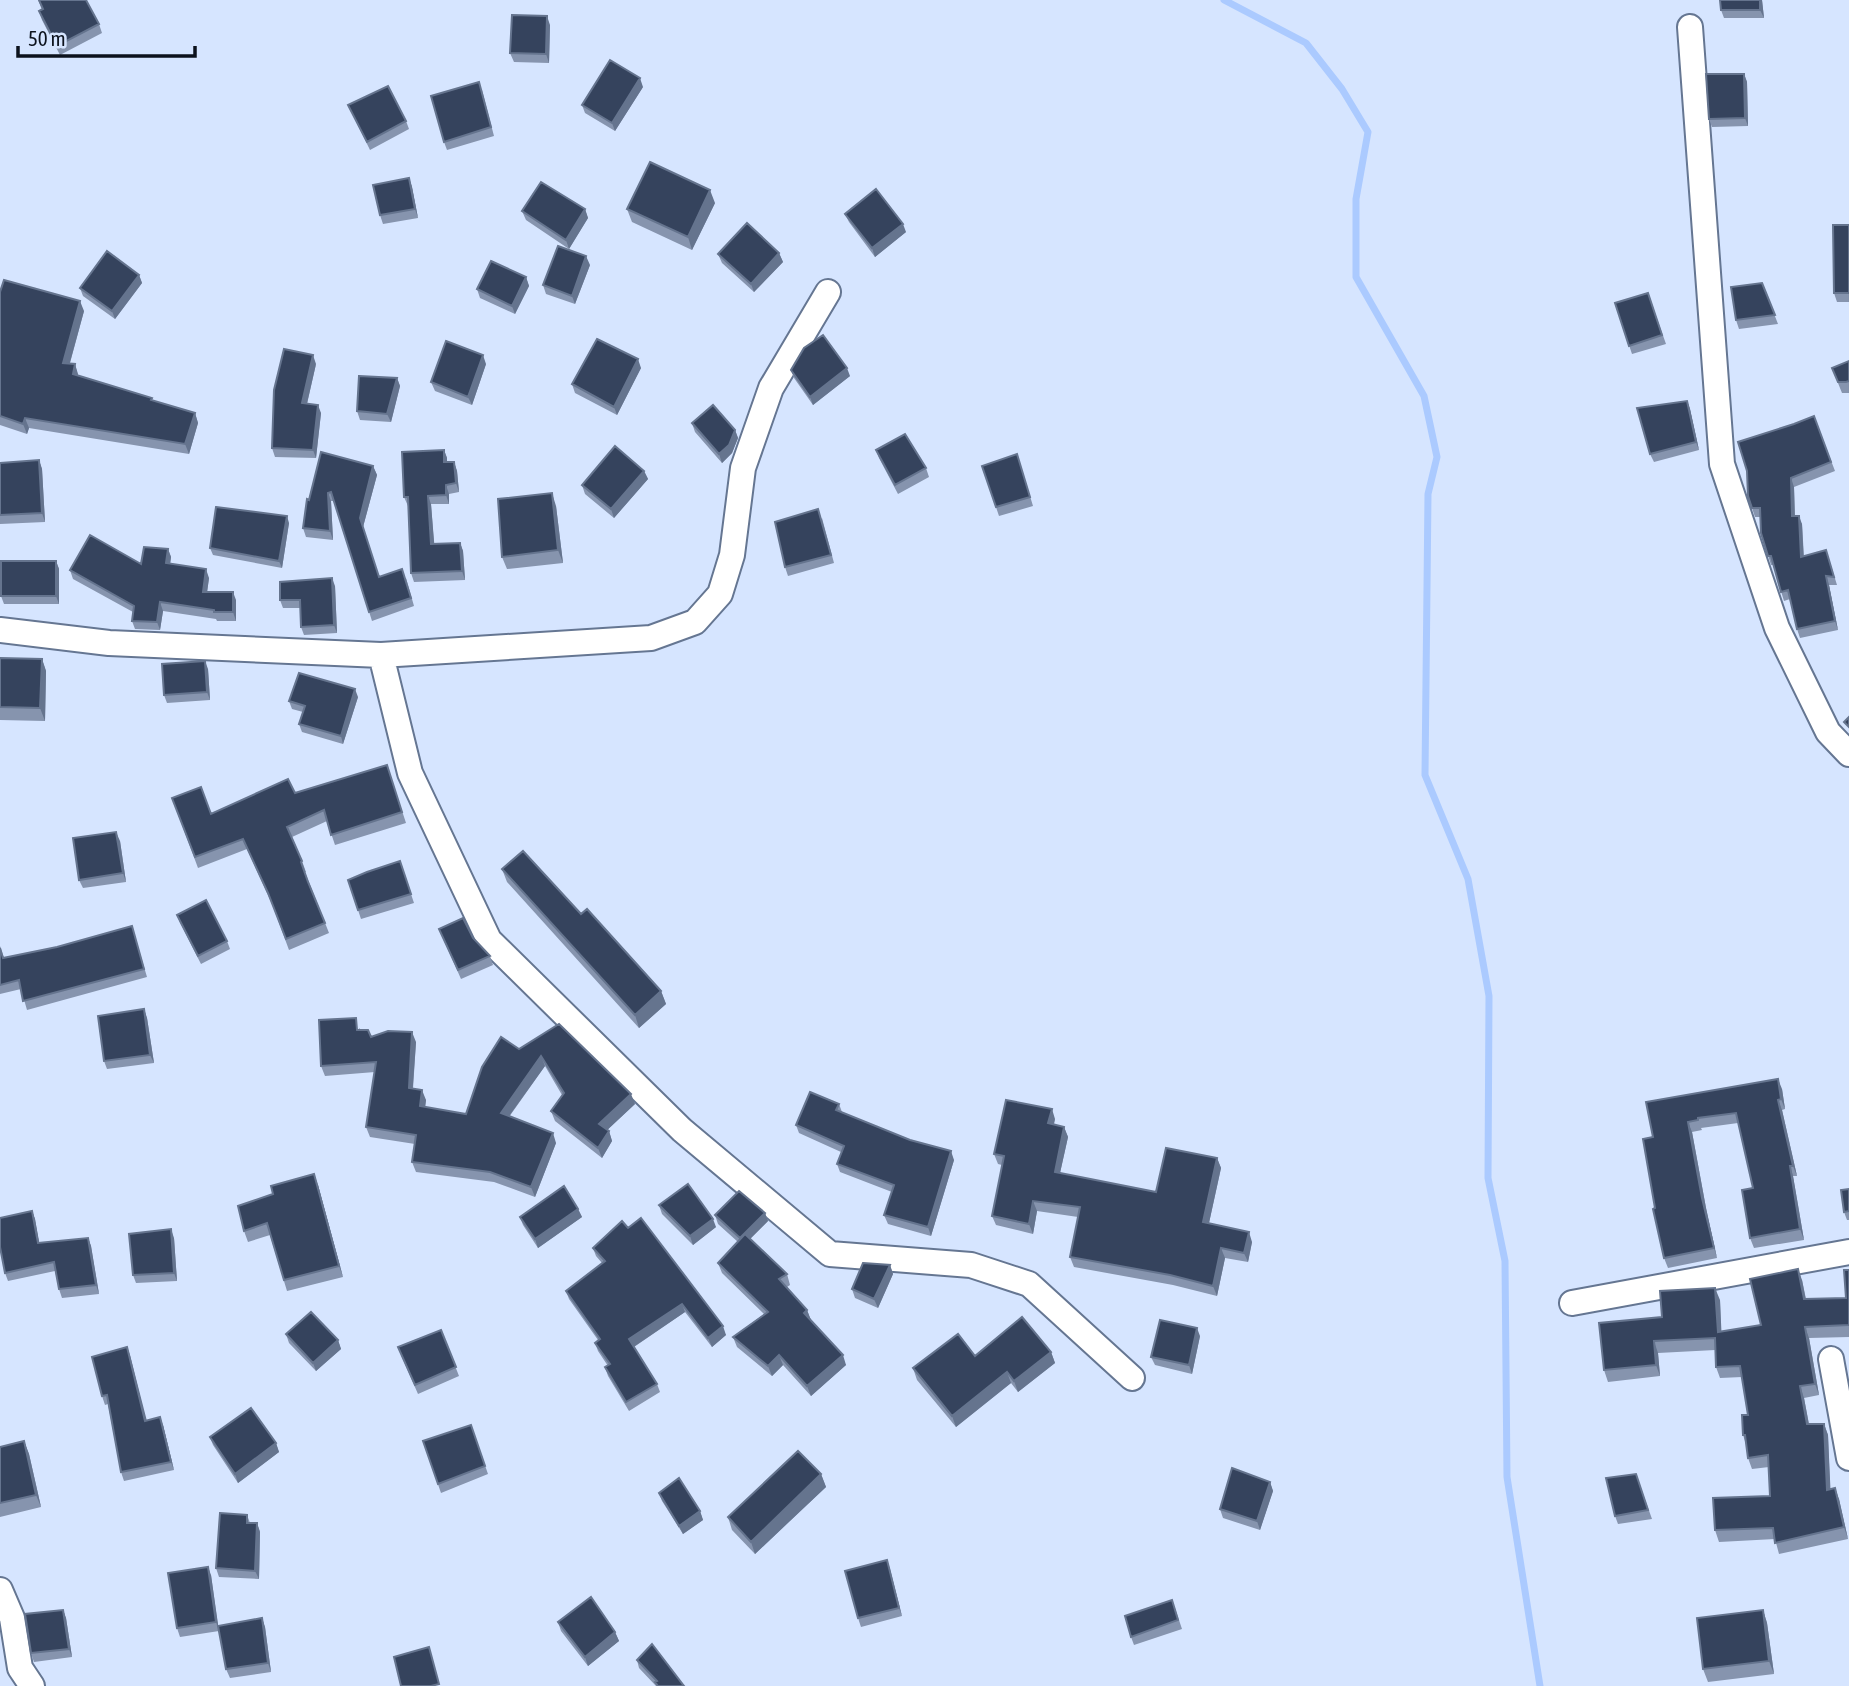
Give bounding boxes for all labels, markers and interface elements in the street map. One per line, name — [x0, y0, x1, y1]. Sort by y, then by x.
scale bar — [18, 14, 194, 58]
text: 50 m — [28, 26, 66, 50]

